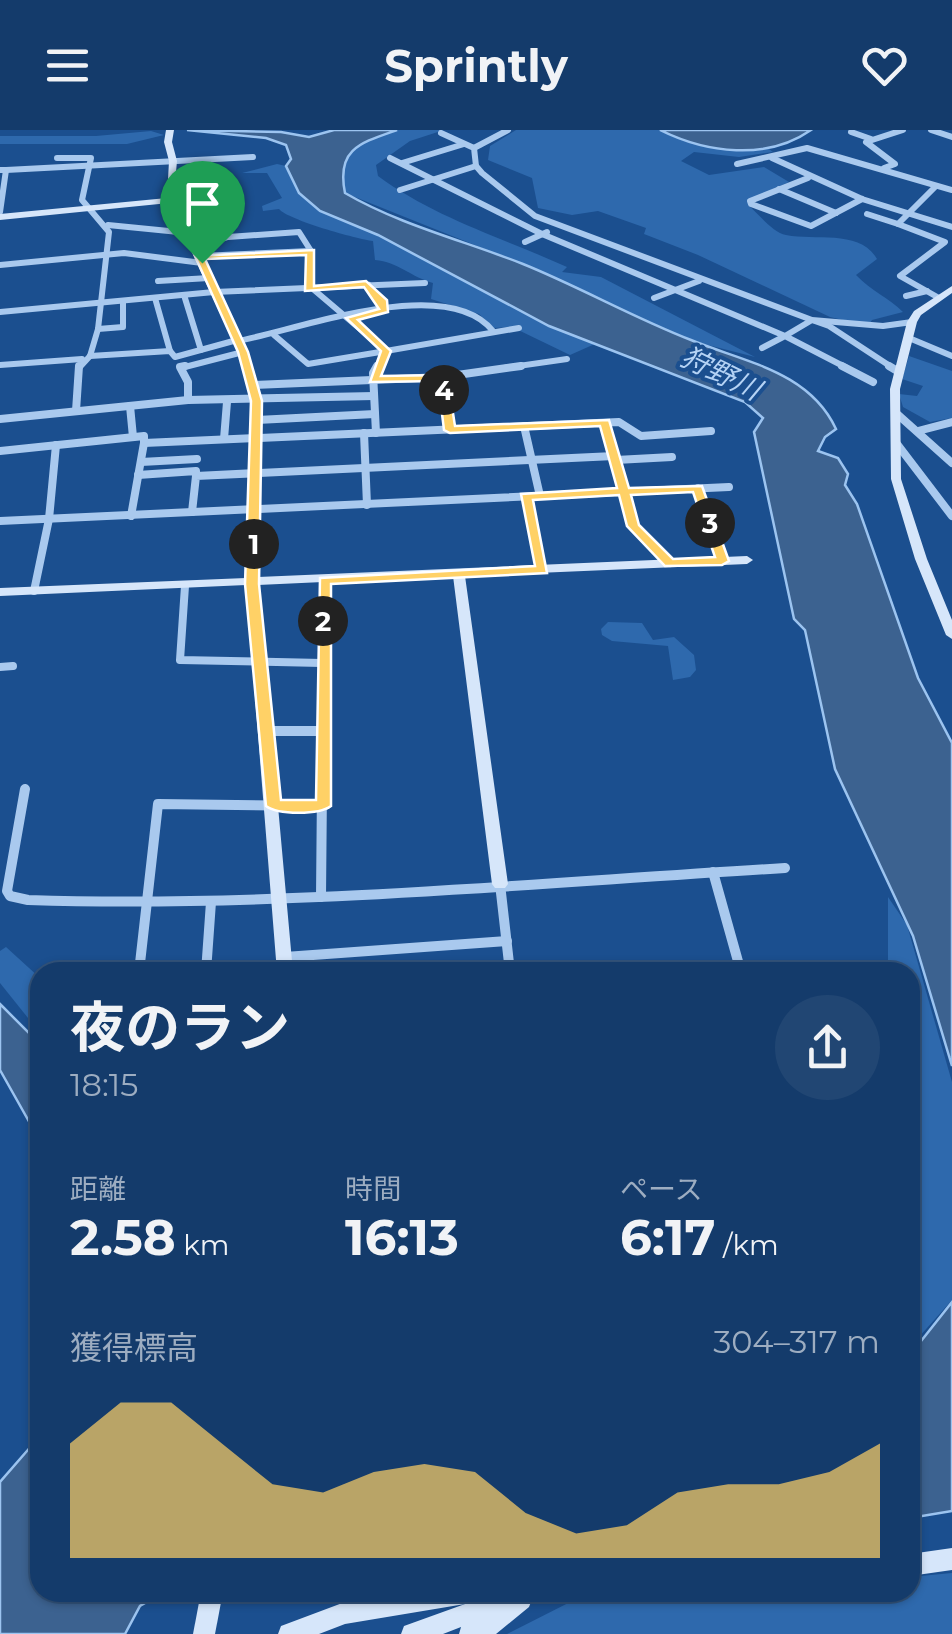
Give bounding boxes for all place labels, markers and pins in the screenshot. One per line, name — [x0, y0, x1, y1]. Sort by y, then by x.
pin — [160, 161, 245, 264]
pin: 4 — [419, 365, 469, 415]
pin: 3 — [685, 498, 735, 548]
pin: 1 — [229, 519, 279, 569]
pin: 2 — [298, 596, 348, 646]

